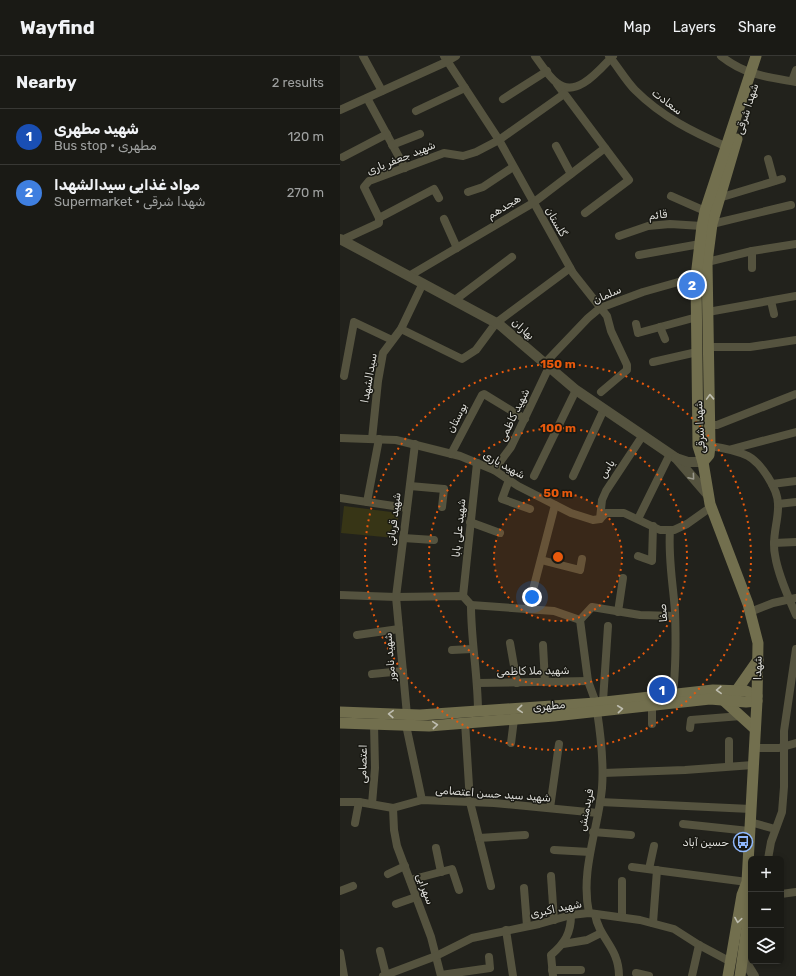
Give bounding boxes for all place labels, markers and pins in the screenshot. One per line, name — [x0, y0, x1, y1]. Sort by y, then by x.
pin: 2 — [679, 270, 705, 300]
centre of rings — [551, 550, 565, 564]
pin: 1 — [649, 675, 675, 705]
bus stop icon: حسین آباد — [732, 831, 754, 853]
place label: حسین آباد — [682, 836, 729, 849]

